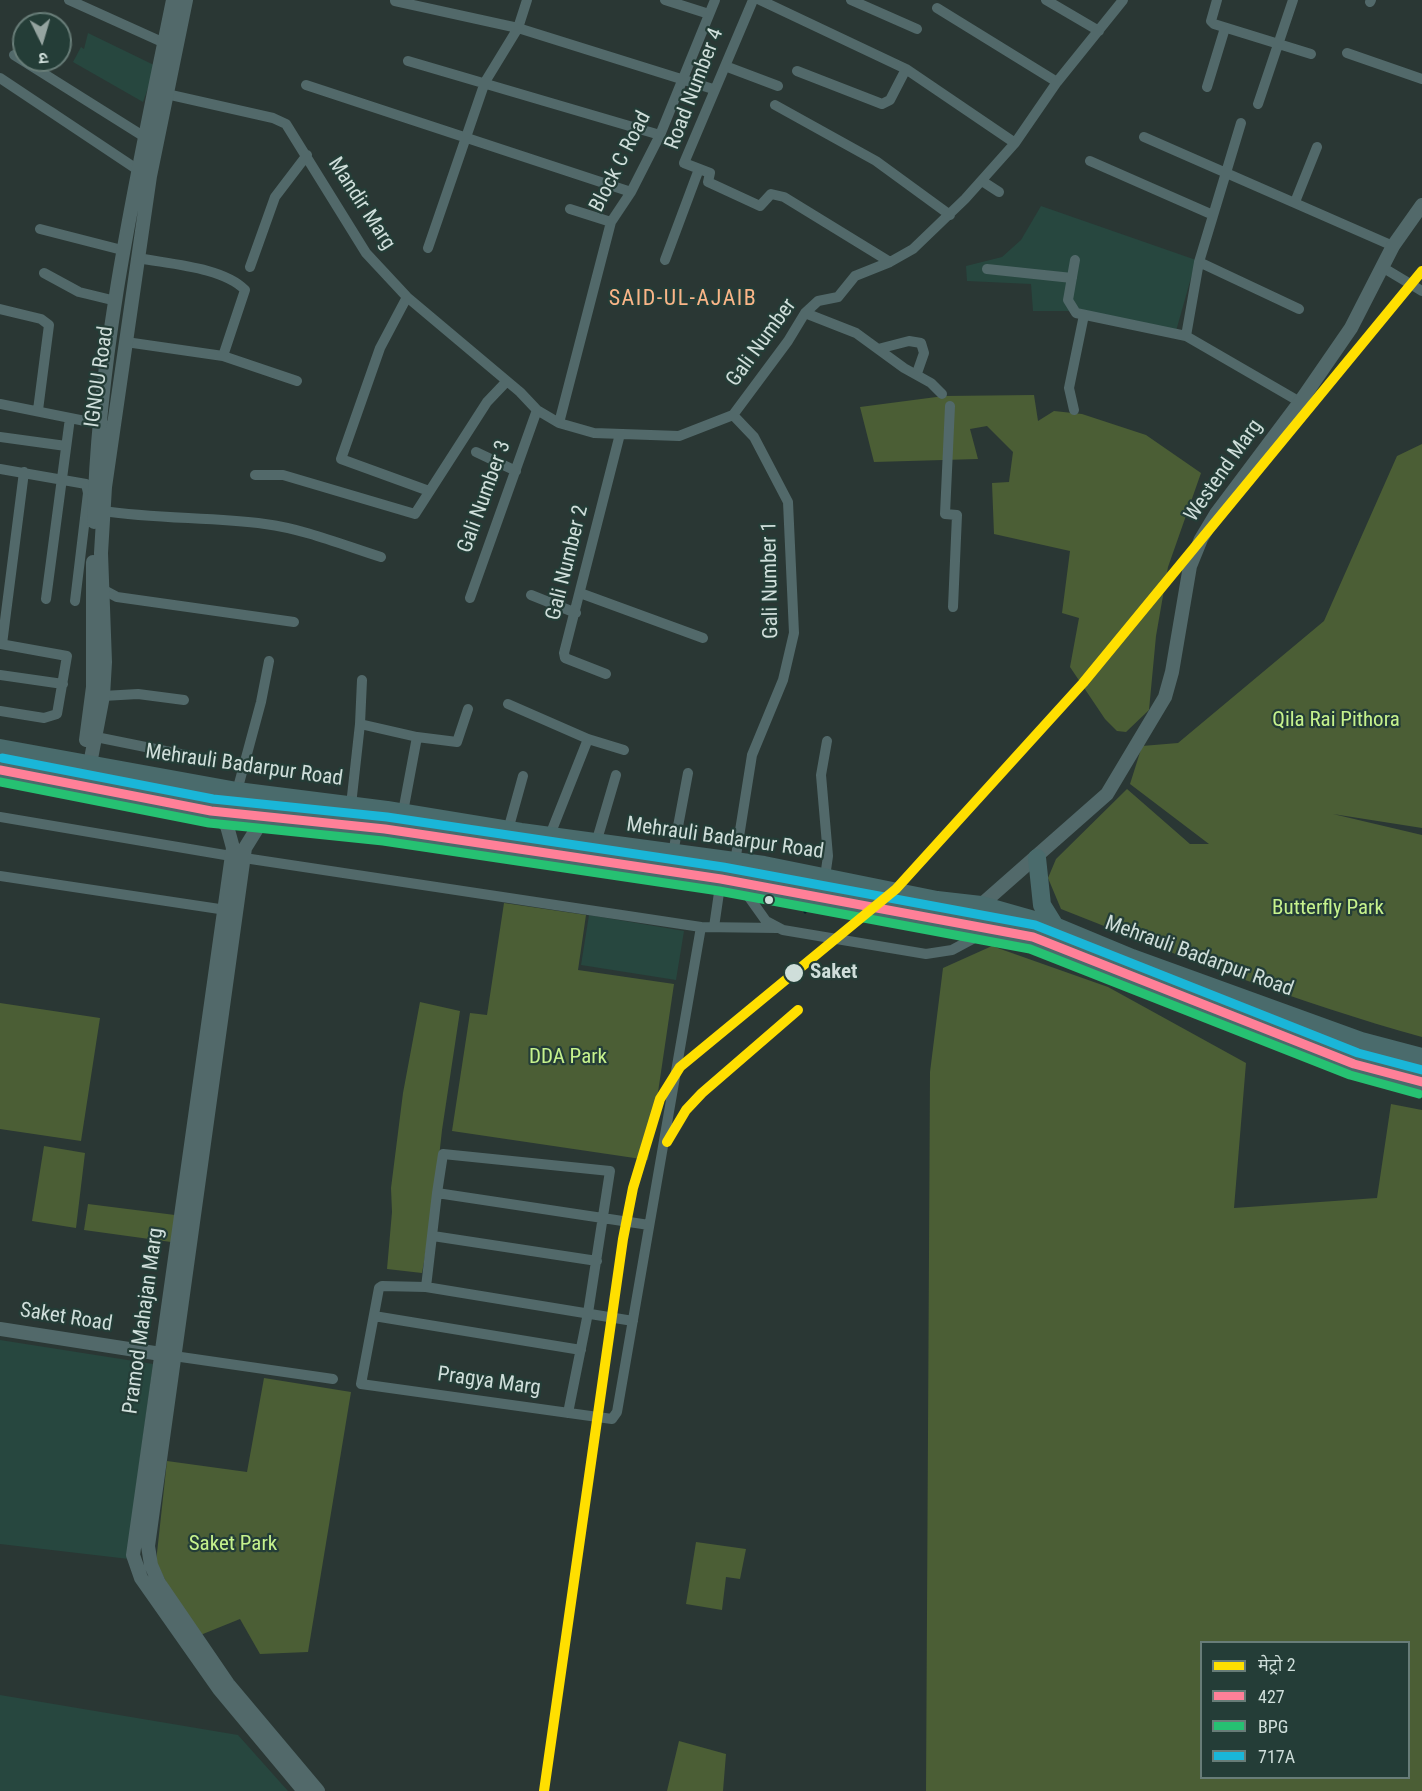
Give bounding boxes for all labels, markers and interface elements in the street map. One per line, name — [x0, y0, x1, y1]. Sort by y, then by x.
north arrow — [12, 12, 72, 72]
street label: Road Number 4 — [660, 25, 730, 153]
text: उ — [38, 49, 49, 68]
street label: Block C Road — [585, 107, 657, 217]
street label: Mandir Marg — [322, 153, 400, 255]
district label: SAID-UL-AJAIB — [609, 286, 757, 312]
street label: Gali Number — [722, 294, 802, 392]
street label: IGNOU Road — [80, 325, 120, 429]
street label: Westend Marg — [1180, 415, 1268, 527]
street label: Gali Number 3 — [453, 437, 517, 557]
street label: Gali Number 2 — [542, 503, 594, 623]
street label: Gali Number 1 — [757, 521, 785, 639]
park label: Qila Rai Pithora — [1272, 708, 1400, 734]
street label: Mehrauli Badarpur Road — [144, 740, 344, 792]
street label: Mehrauli Badarpur Road — [625, 813, 825, 865]
unlabelled marker — [763, 894, 775, 906]
park label: Butterfly Park — [1272, 896, 1384, 922]
street label: Mehrauli Badarpur Road — [1101, 911, 1297, 1003]
place label: Saket — [810, 960, 858, 986]
marker: Saket — [783, 962, 805, 984]
park label: DDA Park — [529, 1045, 607, 1071]
street label: Pramod Mahajan Marg — [118, 1226, 170, 1416]
street label: Saket Road — [18, 1298, 114, 1338]
street label: Pragya Marg — [436, 1362, 542, 1402]
park label: Saket Park — [189, 1532, 277, 1558]
legend — [1200, 1641, 1410, 1779]
text: मेट्रो 2 — [1258, 1654, 1296, 1675]
text: 427 — [1258, 1686, 1285, 1707]
text: BPG — [1258, 1716, 1288, 1737]
text: 717A — [1258, 1746, 1295, 1767]

